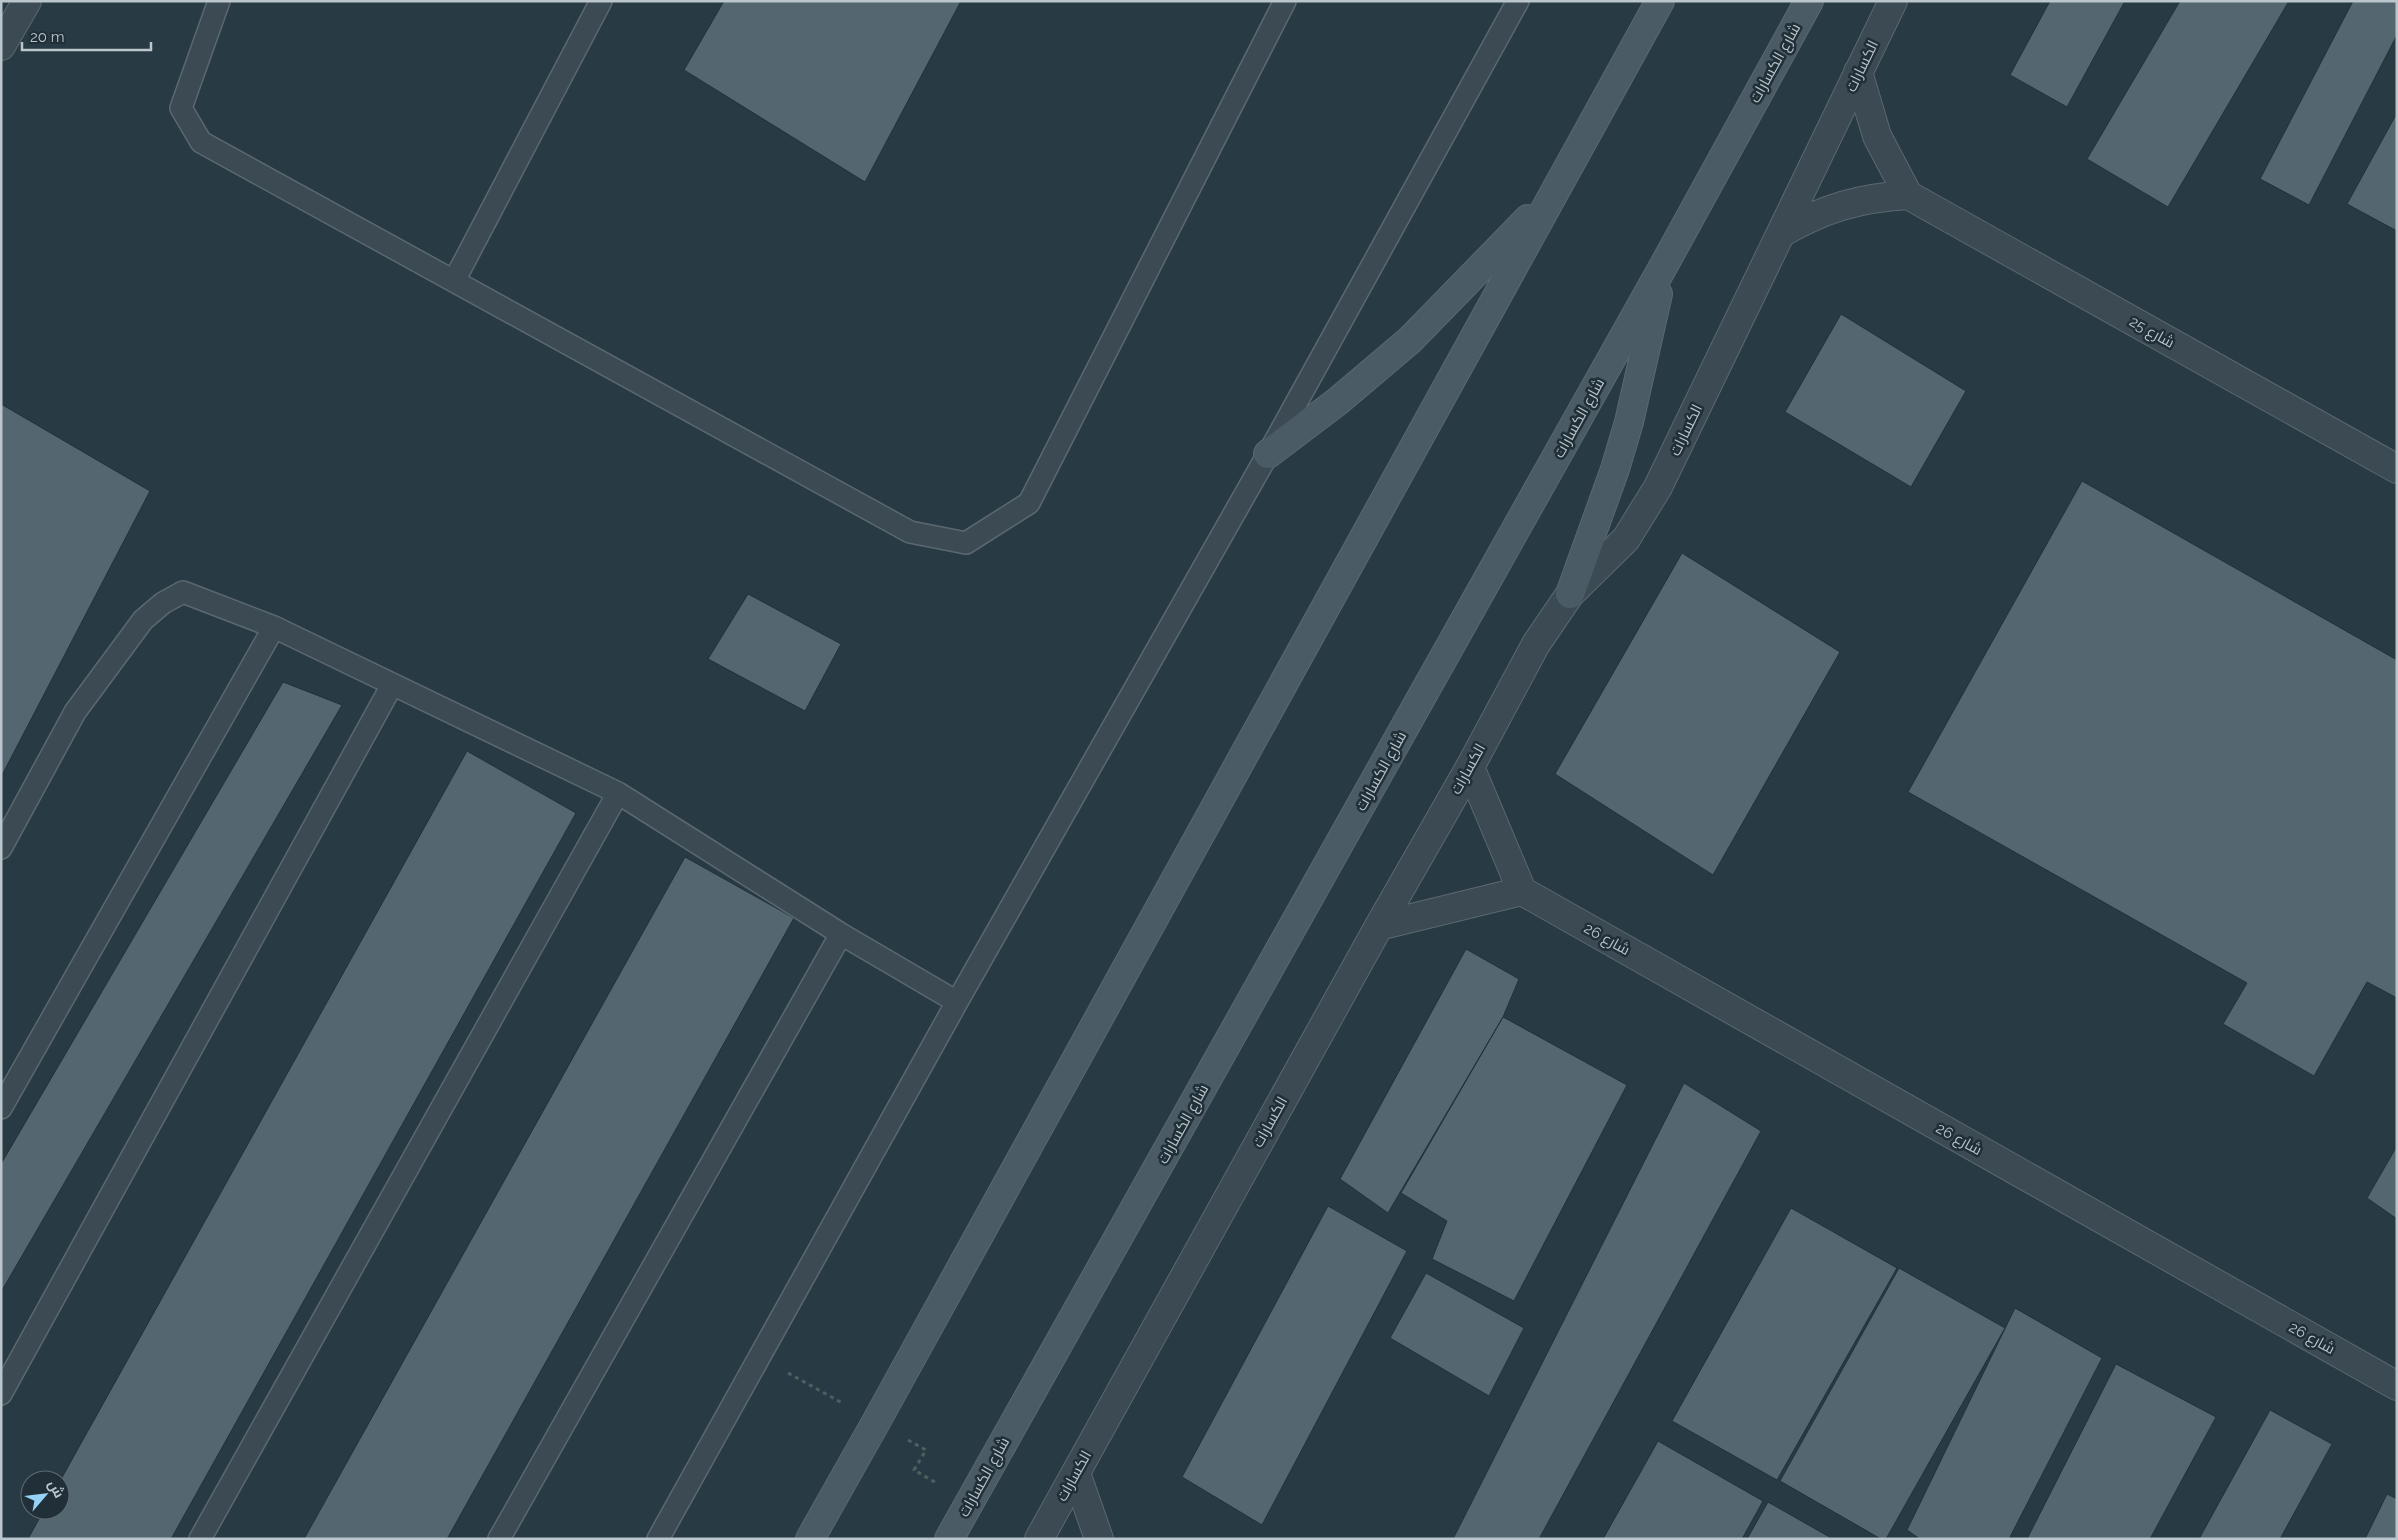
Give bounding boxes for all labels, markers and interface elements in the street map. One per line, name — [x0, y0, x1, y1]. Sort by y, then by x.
scale bar — [22, 20, 151, 52]
street label: شارع الكسارات — [1746, 20, 1806, 107]
text: 20 m — [30, 28, 65, 46]
street label: الكسارات — [1842, 37, 1882, 95]
street label: شارع 25 — [2125, 312, 2178, 353]
street label: شارع الكسارات — [1550, 375, 1610, 462]
street label: الكسارات — [1666, 401, 1706, 459]
street label: شارع الكسارات — [1352, 728, 1412, 815]
street label: الكسارات — [1447, 741, 1489, 797]
street label: شارع 26 — [1580, 919, 1633, 961]
street label: شارع الكسارات — [1154, 1081, 1214, 1168]
street label: الكسارات — [1249, 1094, 1291, 1150]
street label: شارع 26 — [1932, 1119, 1985, 1161]
street label: شارع 26 — [2285, 1318, 2338, 1360]
street label: شارع الكسارات — [955, 1434, 1015, 1521]
street label: الكسارات — [1053, 1448, 1095, 1504]
north arrow — [20, 1470, 70, 1520]
text: ش — [44, 1477, 68, 1501]

